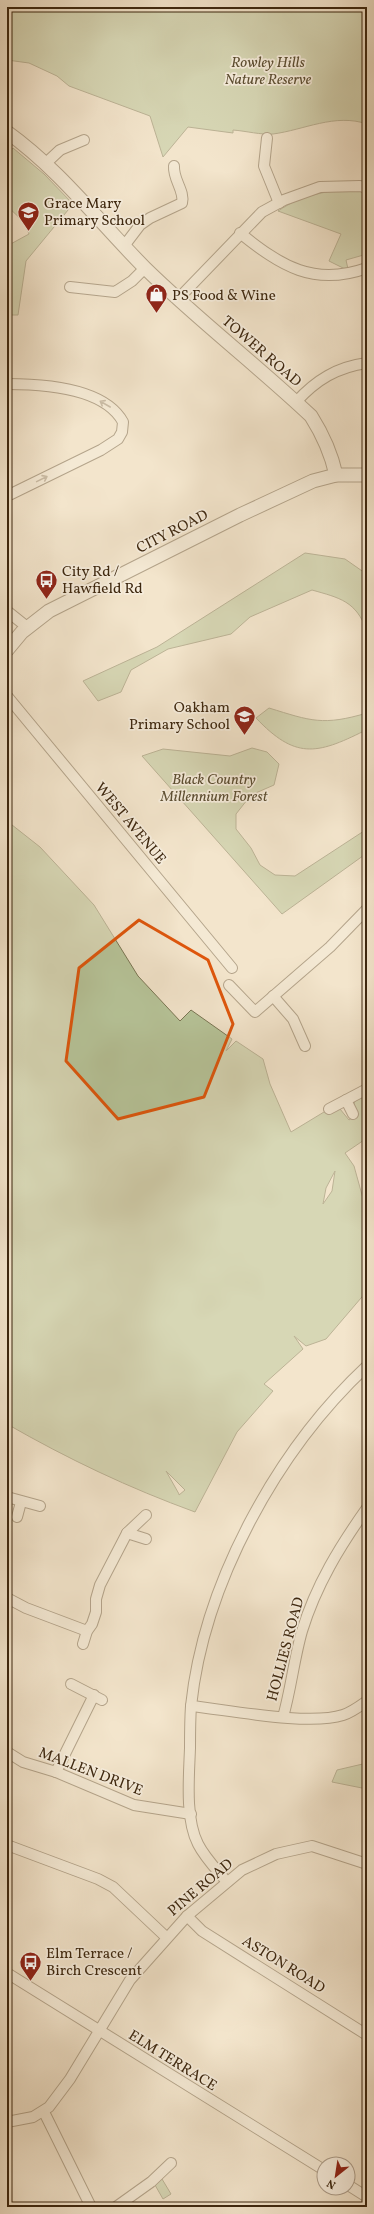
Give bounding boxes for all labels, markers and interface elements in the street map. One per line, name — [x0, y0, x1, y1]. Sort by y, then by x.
park label: Rowley Hills Nature Reserve — [225, 53, 312, 91]
place label: Grace Mary Primary School — [44, 194, 145, 232]
school or university icon: Grace Mary Primary School — [15, 199, 41, 232]
shop icon: PS Food & Wine — [143, 282, 169, 315]
place label: PS Food & Wine — [172, 286, 276, 307]
street label: TOWER ROAD — [217, 312, 305, 393]
one-way arrow — [99, 400, 111, 408]
one-way arrow — [36, 475, 48, 482]
street label: CITY ROAD — [133, 505, 212, 559]
place label: City Rd / Hawfield Rd — [62, 562, 143, 600]
bus stop icon: City Rd / Hawfield Rd — [34, 567, 60, 600]
place label: Oakham Primary School — [129, 698, 230, 736]
school or university icon: Oakham Primary School — [232, 703, 258, 736]
park label: Black Country Millennium Forest — [159, 770, 269, 808]
street label: WEST AVENUE — [89, 779, 170, 869]
street label: HOLLIES ROAD — [262, 1595, 310, 1704]
street label: MALLEN DRIVE — [35, 1743, 146, 1802]
street label: PINE ROAD — [164, 1854, 238, 1922]
street label: ASTON ROAD — [238, 1931, 329, 1999]
place label: Elm Terrace / Birch Crescent — [46, 1944, 142, 1982]
bus stop icon: Elm Terrace / Birch Crescent — [17, 1949, 43, 1982]
street label: ELM TERRACE — [124, 2026, 221, 2097]
north arrow — [316, 2156, 356, 2196]
text: N — [325, 2175, 339, 2192]

